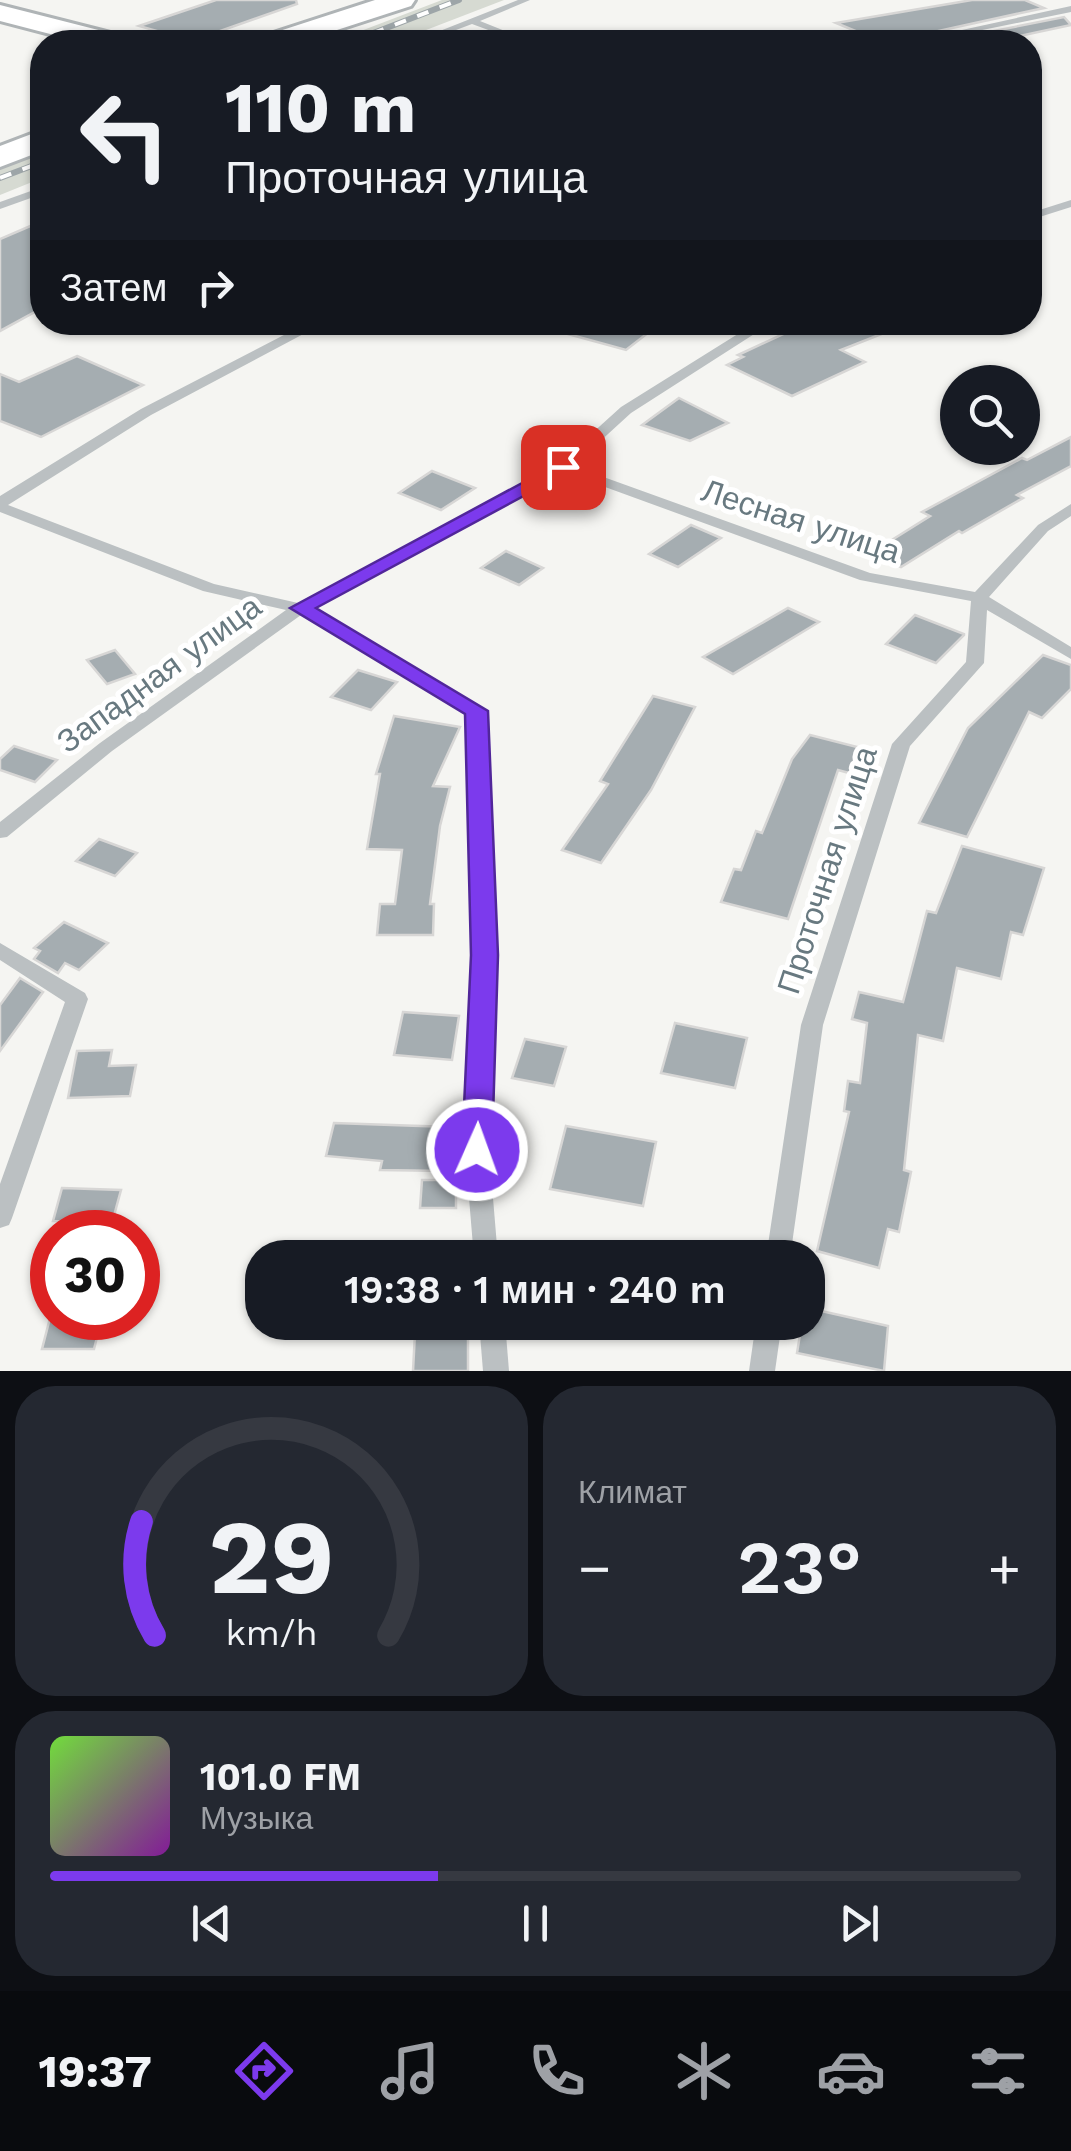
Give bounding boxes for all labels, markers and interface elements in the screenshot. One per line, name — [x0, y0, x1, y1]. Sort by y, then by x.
text: 110 m — [225, 67, 416, 149]
icon: left — [60, 70, 190, 200]
text: Проточная улица — [225, 151, 587, 204]
icon: right — [188, 260, 243, 315]
text: Затем — [60, 266, 168, 310]
map controls — [940, 365, 1040, 465]
button: search — [940, 365, 1040, 465]
pin — [521, 425, 606, 510]
icon: arrive — [536, 440, 591, 495]
street label: Лесная улица — [697, 471, 905, 571]
street label: Западная улица — [50, 587, 268, 761]
street label: Проточная улица — [769, 741, 885, 998]
position arrow — [425, 1098, 529, 1202]
speed limit sign: 30 — [30, 1210, 160, 1340]
text: 19:38 · 1 мин · 240 m — [344, 1268, 726, 1312]
text: Климат — [578, 1473, 687, 1511]
text: 29 — [208, 1496, 335, 1618]
text: 23° — [737, 1523, 862, 1611]
text: − — [578, 1536, 611, 1600]
text: + — [988, 1536, 1021, 1600]
text: km/h — [225, 1612, 318, 1654]
text: 101.0 FM — [200, 1755, 361, 1799]
text: Музыка — [200, 1799, 313, 1837]
icon: previous — [184, 1896, 239, 1951]
icon: pause — [508, 1896, 563, 1951]
icon: next — [832, 1896, 887, 1951]
icon: directions — [229, 2036, 299, 2106]
icon: music — [375, 2036, 445, 2106]
icon: phone — [522, 2036, 592, 2106]
icon: climate — [669, 2036, 739, 2106]
icon: car — [816, 2036, 886, 2106]
icon: filters — [963, 2036, 1033, 2106]
text: 19:37 — [38, 2045, 152, 2098]

